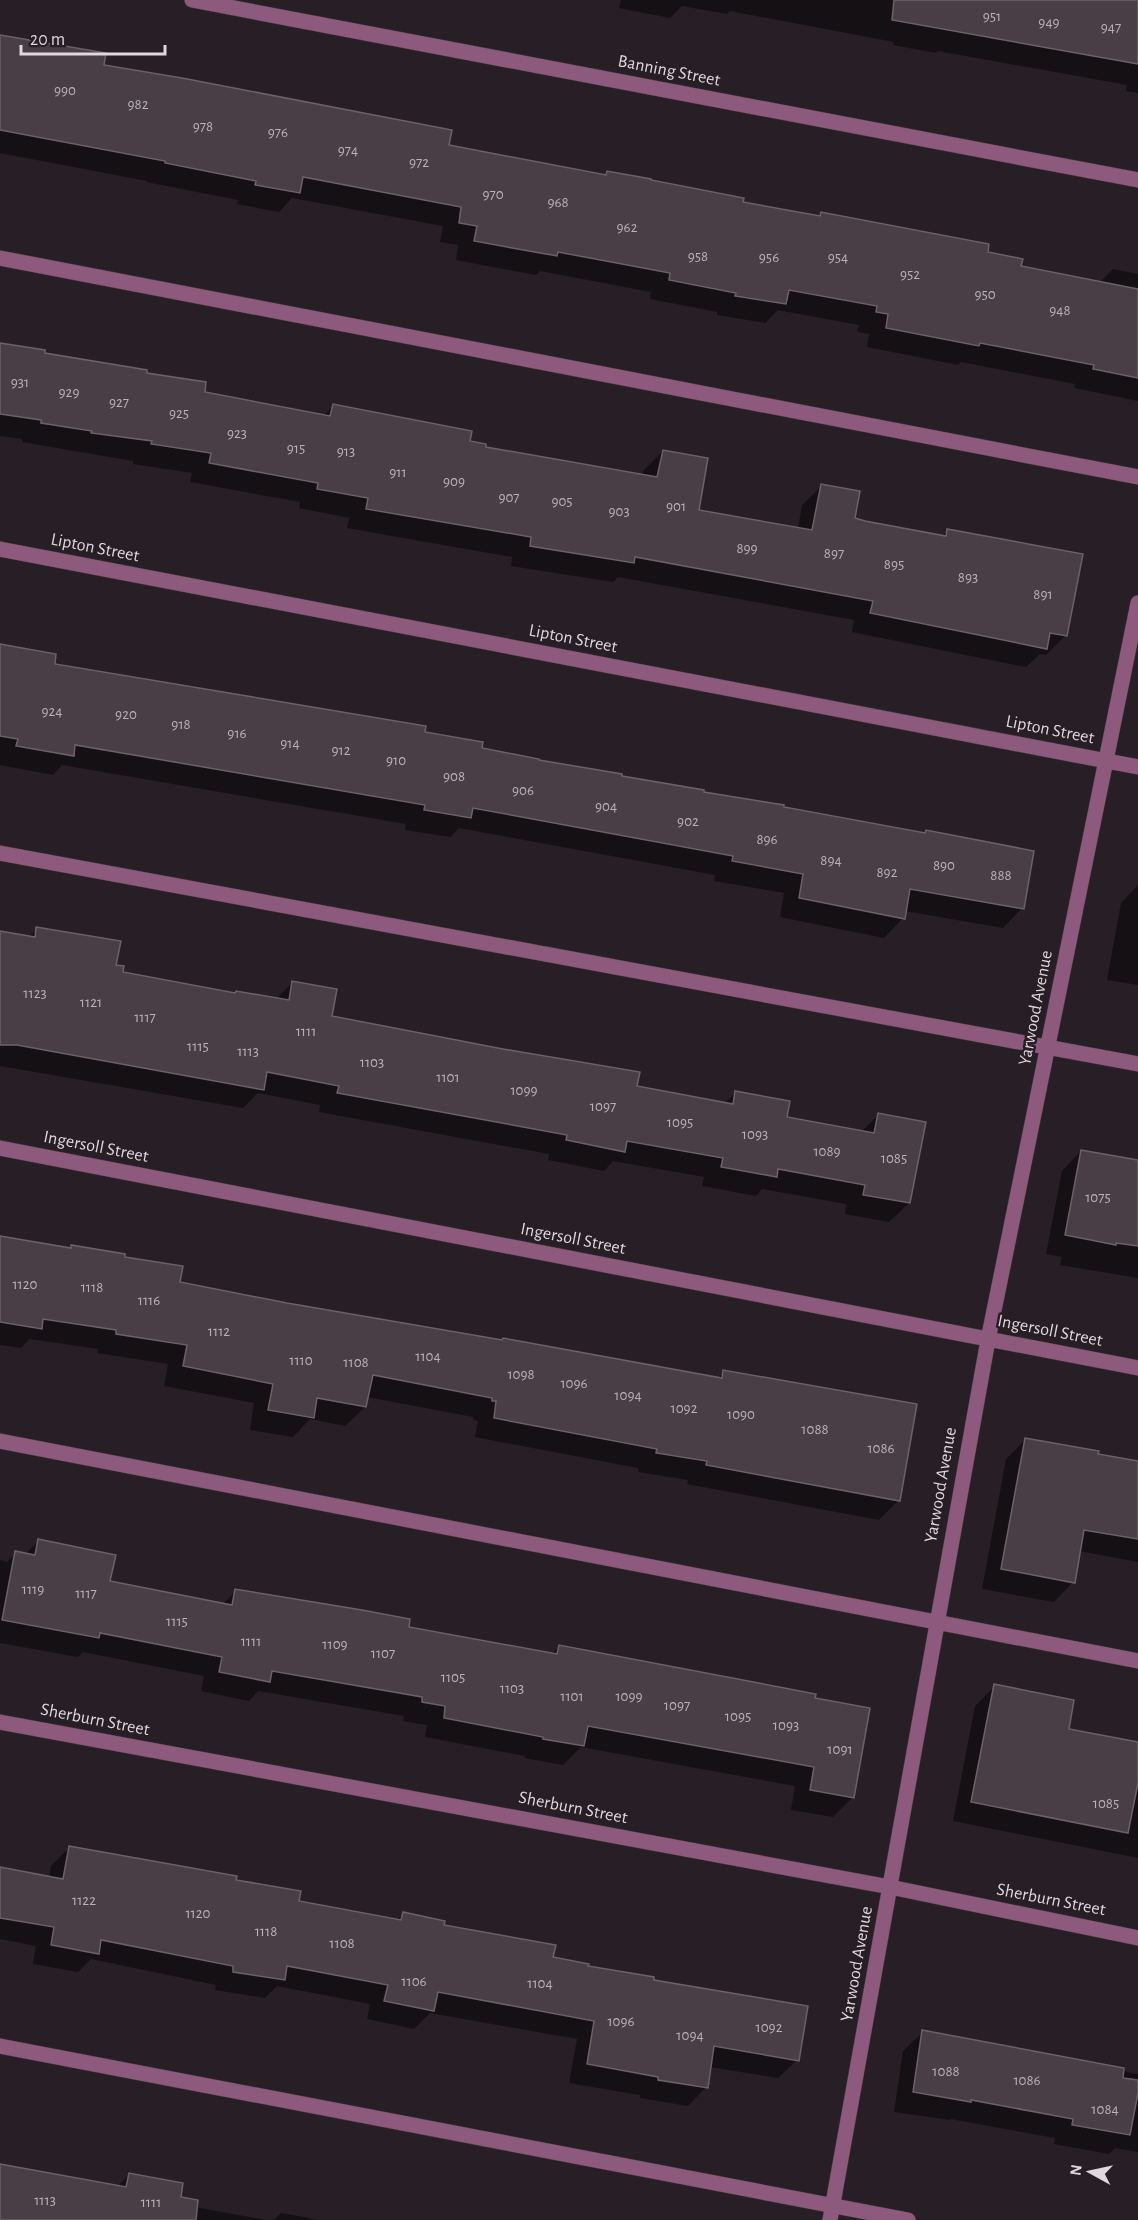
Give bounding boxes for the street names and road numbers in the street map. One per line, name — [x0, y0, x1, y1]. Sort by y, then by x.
street label: Banning Street — [616, 52, 722, 90]
street label: Lipton Street — [49, 531, 141, 565]
street label: Lipton Street — [527, 622, 619, 656]
street label: Lipton Street — [1004, 713, 1096, 747]
street label: Yarwood Avenue — [1016, 949, 1056, 1067]
street label: Ingersoll Street — [42, 1128, 150, 1166]
street label: Ingersoll Street — [519, 1220, 627, 1258]
street label: Ingersoll Street — [996, 1312, 1104, 1350]
street label: Yarwood Avenue — [922, 1426, 960, 1544]
street label: Sherburn Street — [39, 1701, 151, 1739]
street label: Sherburn Street — [517, 1789, 629, 1827]
street label: Sherburn Street — [995, 1881, 1107, 1919]
street label: Yarwood Avenue — [838, 1905, 876, 2023]

